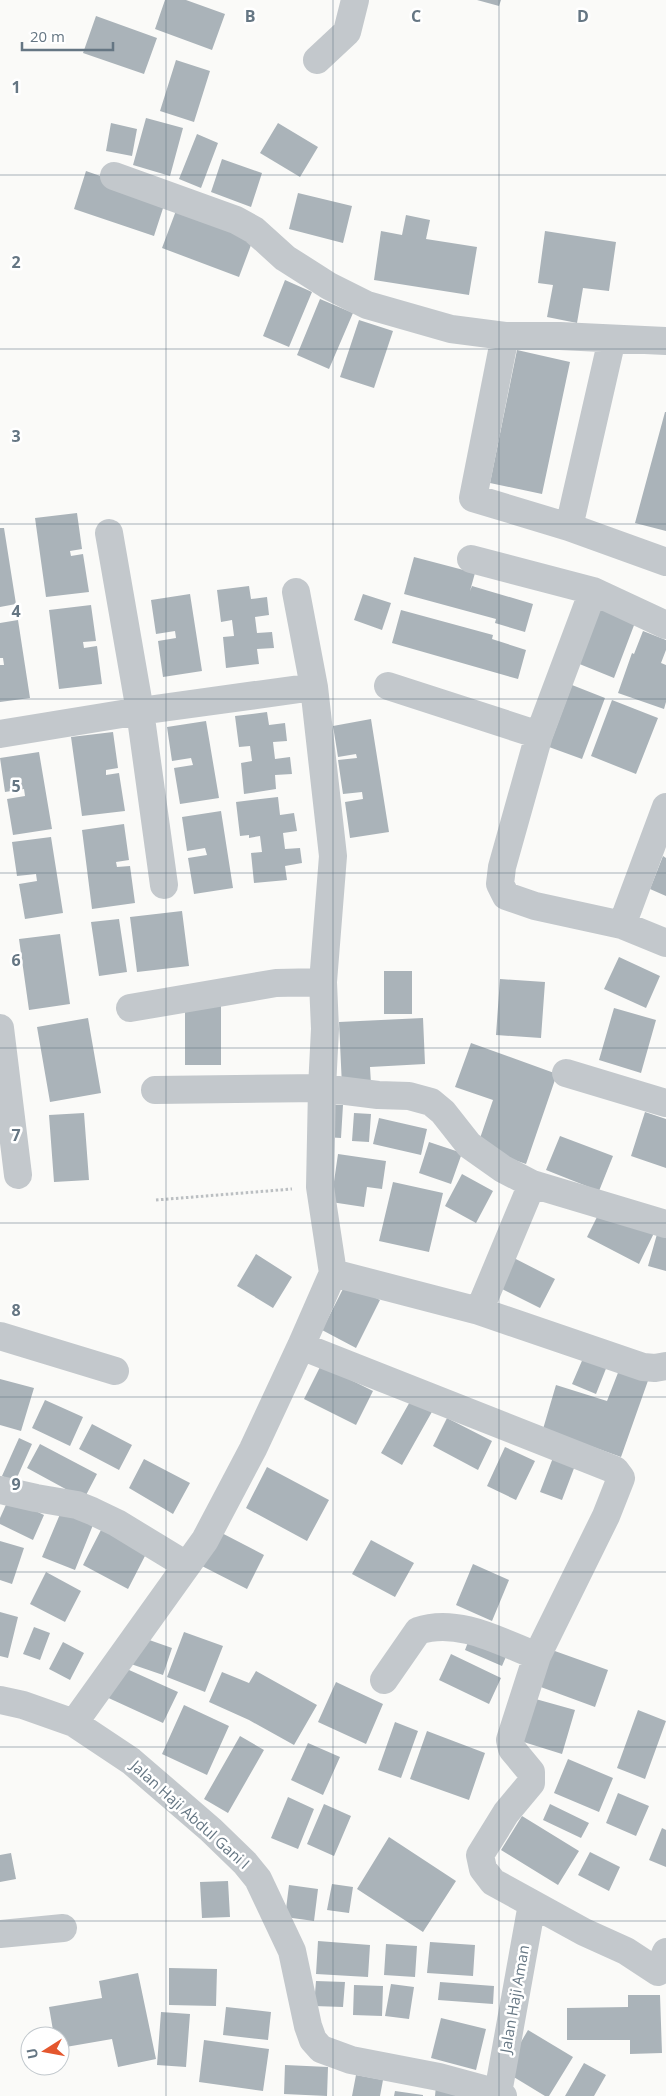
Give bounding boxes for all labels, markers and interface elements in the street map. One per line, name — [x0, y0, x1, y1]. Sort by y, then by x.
text: B — [245, 5, 255, 27]
text: C — [411, 5, 421, 27]
text: D — [577, 5, 589, 27]
scale bar — [22, 20, 114, 52]
text: 20 m — [30, 26, 65, 46]
text: 1 — [11, 76, 21, 98]
text: 2 — [11, 251, 21, 273]
text: 3 — [11, 425, 21, 447]
text: 4 — [11, 600, 21, 622]
text: 5 — [11, 775, 21, 797]
text: 6 — [11, 949, 21, 971]
text: 7 — [11, 1124, 21, 1146]
text: 8 — [11, 1299, 21, 1321]
text: 9 — [11, 1473, 21, 1495]
street label: Jalan Haji Abdul Gani I — [125, 1754, 254, 1873]
street label: Jalan Haji Aman — [494, 1943, 533, 2056]
north arrow — [20, 2026, 70, 2076]
text: U — [21, 2047, 42, 2061]

